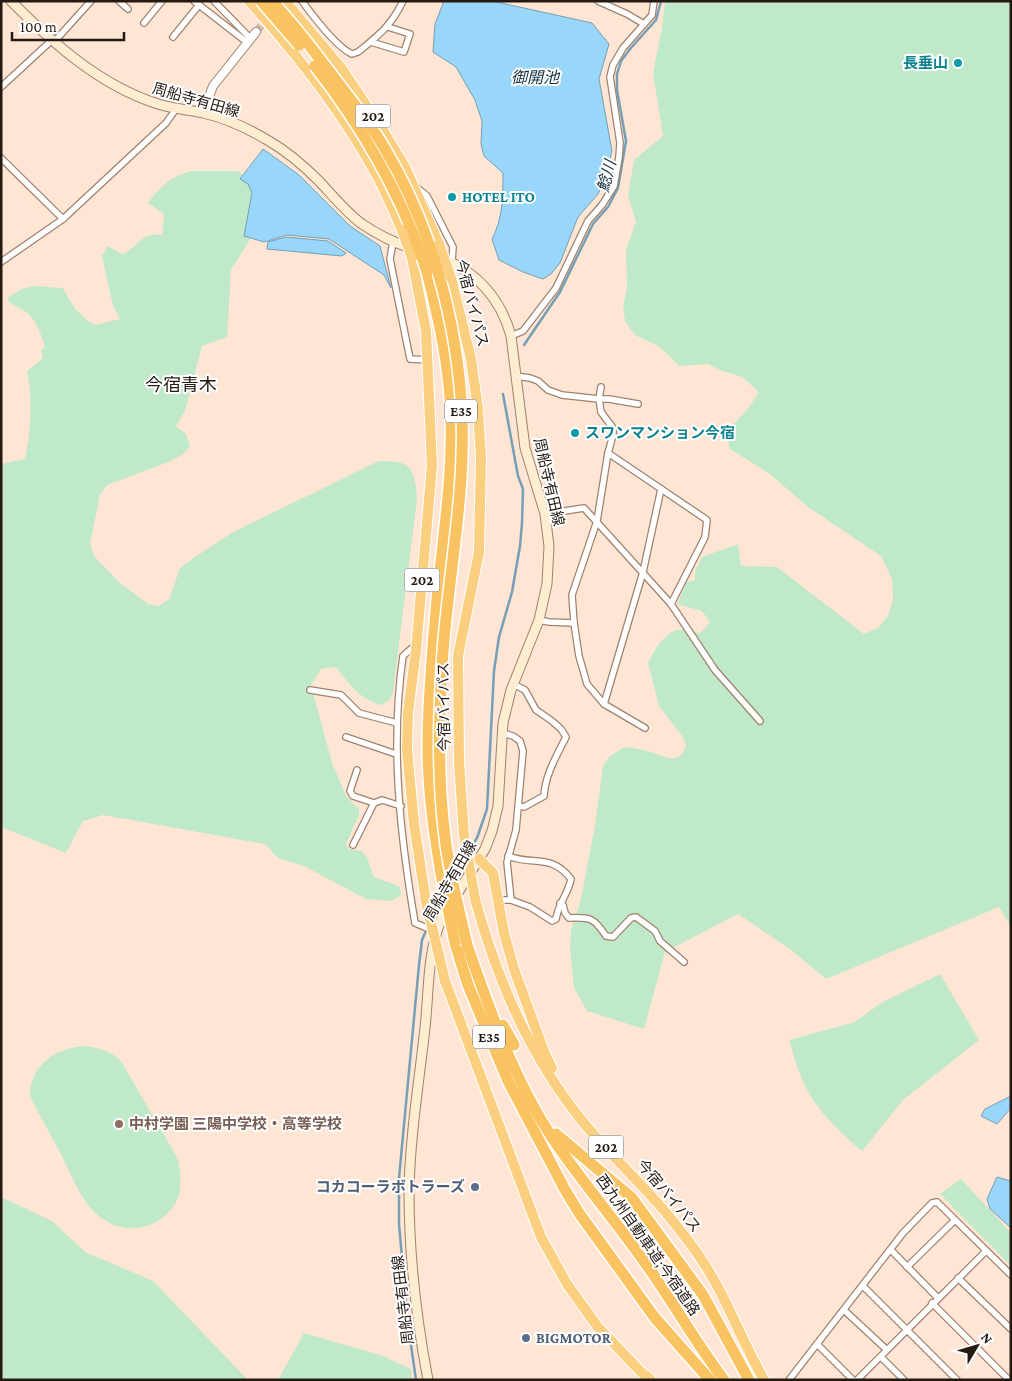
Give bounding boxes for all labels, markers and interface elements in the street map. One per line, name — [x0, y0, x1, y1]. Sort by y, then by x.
scale bar — [12, 10, 125, 42]
text: 100 m — [20, 19, 57, 35]
place label: 長垂山 — [903, 55, 948, 71]
marker: 長垂山 — [952, 57, 964, 69]
water label: 御開池 — [511, 69, 561, 86]
street label: 周船寺有田線 — [151, 80, 241, 120]
road number: 202 — [356, 104, 390, 128]
water label: 鯰川 — [594, 157, 619, 194]
place label: HOTEL ITO — [462, 189, 535, 205]
marker: HOTEL ITO — [446, 191, 458, 203]
street label: 今宿バイパス — [453, 258, 491, 348]
district label: 今宿青木 — [145, 375, 217, 395]
road number: E35 — [445, 400, 477, 422]
place label: スワンマンション今宿 — [585, 425, 735, 441]
marker: スワンマンション今宿 — [569, 427, 581, 439]
street label: 周船寺有田線 — [531, 436, 567, 528]
road number: 202 — [404, 568, 440, 592]
street label: 今宿バイパス — [435, 662, 453, 752]
street label: 周船寺有田線 — [421, 838, 479, 924]
road number: E35 — [473, 1026, 505, 1048]
place label: 中村学園 三陽中学校・高等学校 — [129, 1115, 342, 1132]
marker: 中村学園 三陽中学校・高等学校 — [113, 1118, 125, 1130]
road number: 202 — [588, 1136, 624, 1158]
street label: 今宿バイパス — [634, 1156, 704, 1236]
street label: 西九州自動車道;今宿道路 — [592, 1171, 704, 1319]
place label: コカコーラボトラーズ — [316, 1178, 465, 1195]
marker: コカコーラボトラーズ — [469, 1181, 481, 1193]
street label: 周船寺有田線 — [390, 1254, 416, 1346]
north arrow — [952, 1321, 1002, 1371]
text: N — [978, 1329, 997, 1347]
place label: BIGMOTOR — [536, 1330, 612, 1346]
marker: BIGMOTOR — [520, 1332, 532, 1344]

